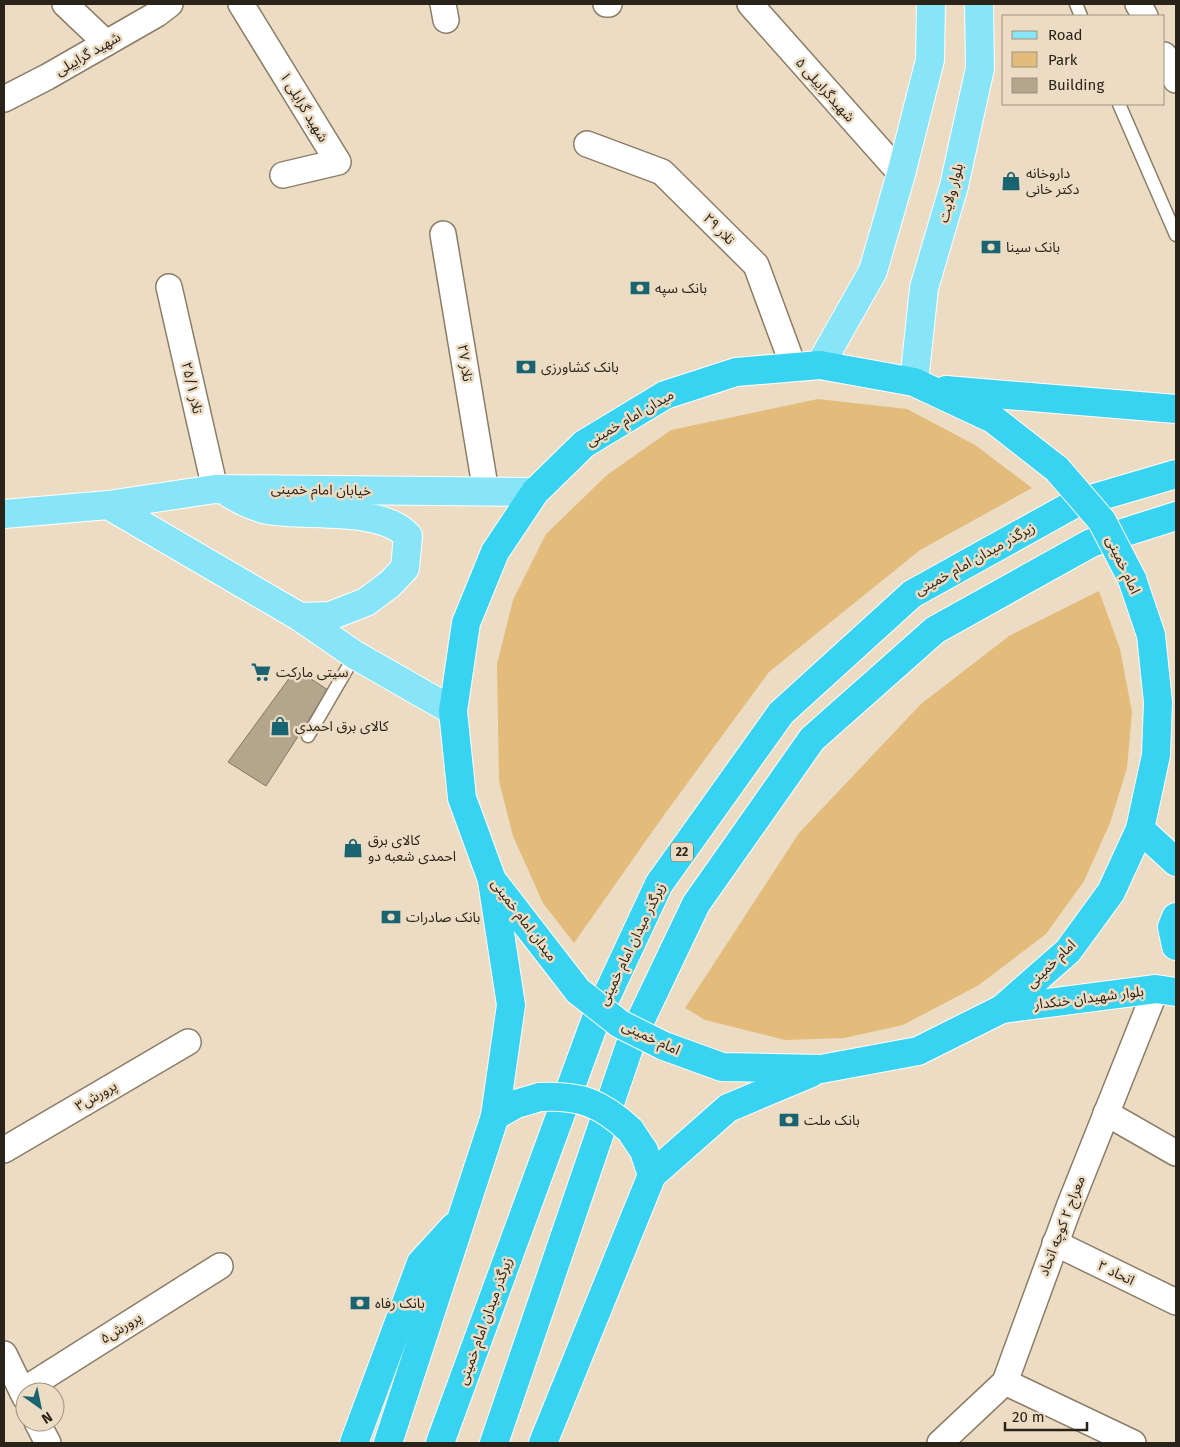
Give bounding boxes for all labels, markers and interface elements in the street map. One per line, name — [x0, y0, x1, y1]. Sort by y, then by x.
legend — [1002, 15, 1165, 105]
text: Road — [1048, 26, 1083, 44]
street label: شهید گراییلی — [52, 28, 124, 80]
text: Park — [1048, 51, 1078, 69]
street label: شهیدگراییلی ۵ — [792, 54, 858, 126]
street label: شهید گرایلی ۱ — [276, 69, 332, 145]
text: Building — [1048, 76, 1104, 94]
street label: بلوار ولایت — [935, 161, 967, 224]
place label: داروخانه دکتر خانی — [1026, 165, 1080, 198]
shop icon: داروخانه دکتر خانی — [1000, 170, 1022, 192]
street label: تلار ۲۹ — [700, 210, 738, 248]
bank icon: بانک سینا — [980, 236, 1002, 258]
place label: بانک سینا — [1006, 239, 1060, 256]
bank icon: بانک سپه — [629, 277, 651, 299]
place label: بانک سپه — [655, 280, 707, 298]
street label: تلار ۲۷ — [454, 343, 476, 383]
bank icon: بانک کشاورزی — [515, 356, 537, 378]
place label: بانک کشاورزی — [541, 359, 619, 376]
street label: تلار ۲۵/۱ — [178, 360, 206, 416]
street label: میدان امام خمینی — [583, 386, 678, 452]
street label: خیابان امام خمینی — [271, 481, 371, 501]
street label: زیرگذر میدان امام خمینی — [912, 519, 1039, 601]
street label: امام خمینی — [1100, 533, 1144, 597]
supermarket icon: سیتی مارکت — [250, 661, 272, 683]
place label: سیتی مارکت — [276, 664, 349, 681]
shop icon: کالای برق احمدی — [269, 715, 291, 737]
place label: کالای برق احمدی — [295, 718, 389, 735]
place label: کالای برق احمدی شعبه دو — [368, 832, 456, 865]
shop icon: کالای برق احمدی شعبه دو — [342, 837, 364, 859]
road number: 22 — [671, 842, 693, 862]
street label: میدان امام خمینی — [486, 876, 560, 966]
street label: زیرگذر میدان امام خمینی — [595, 880, 671, 1009]
bank icon: بانک صادرات — [380, 906, 402, 928]
place label: بانک صادرات — [406, 909, 481, 926]
street label: امام خمینی — [1023, 936, 1081, 993]
street label: بلوار شهیدان خنکدار — [1032, 983, 1145, 1013]
street label: امام خمینی — [619, 1017, 683, 1061]
street label: پرورش۳ — [72, 1077, 121, 1116]
bank icon: بانک ملت — [778, 1109, 800, 1131]
place label: بانک ملت — [804, 1112, 860, 1129]
street label: معراج ۲ کوچه اتحاد — [1035, 1174, 1091, 1279]
street label: زیرگذر میدان امام خمینی — [454, 1255, 518, 1388]
street label: اتحاد ۲ — [1095, 1257, 1137, 1289]
bank icon: بانک رفاه — [349, 1292, 371, 1314]
place label: بانک رفاه — [375, 1295, 425, 1312]
street label: پرورش۵ — [97, 1309, 145, 1348]
north arrow — [15, 1382, 65, 1432]
scale bar — [1005, 1400, 1088, 1432]
text: N — [38, 1408, 55, 1427]
text: 20 m — [1012, 1408, 1045, 1426]

